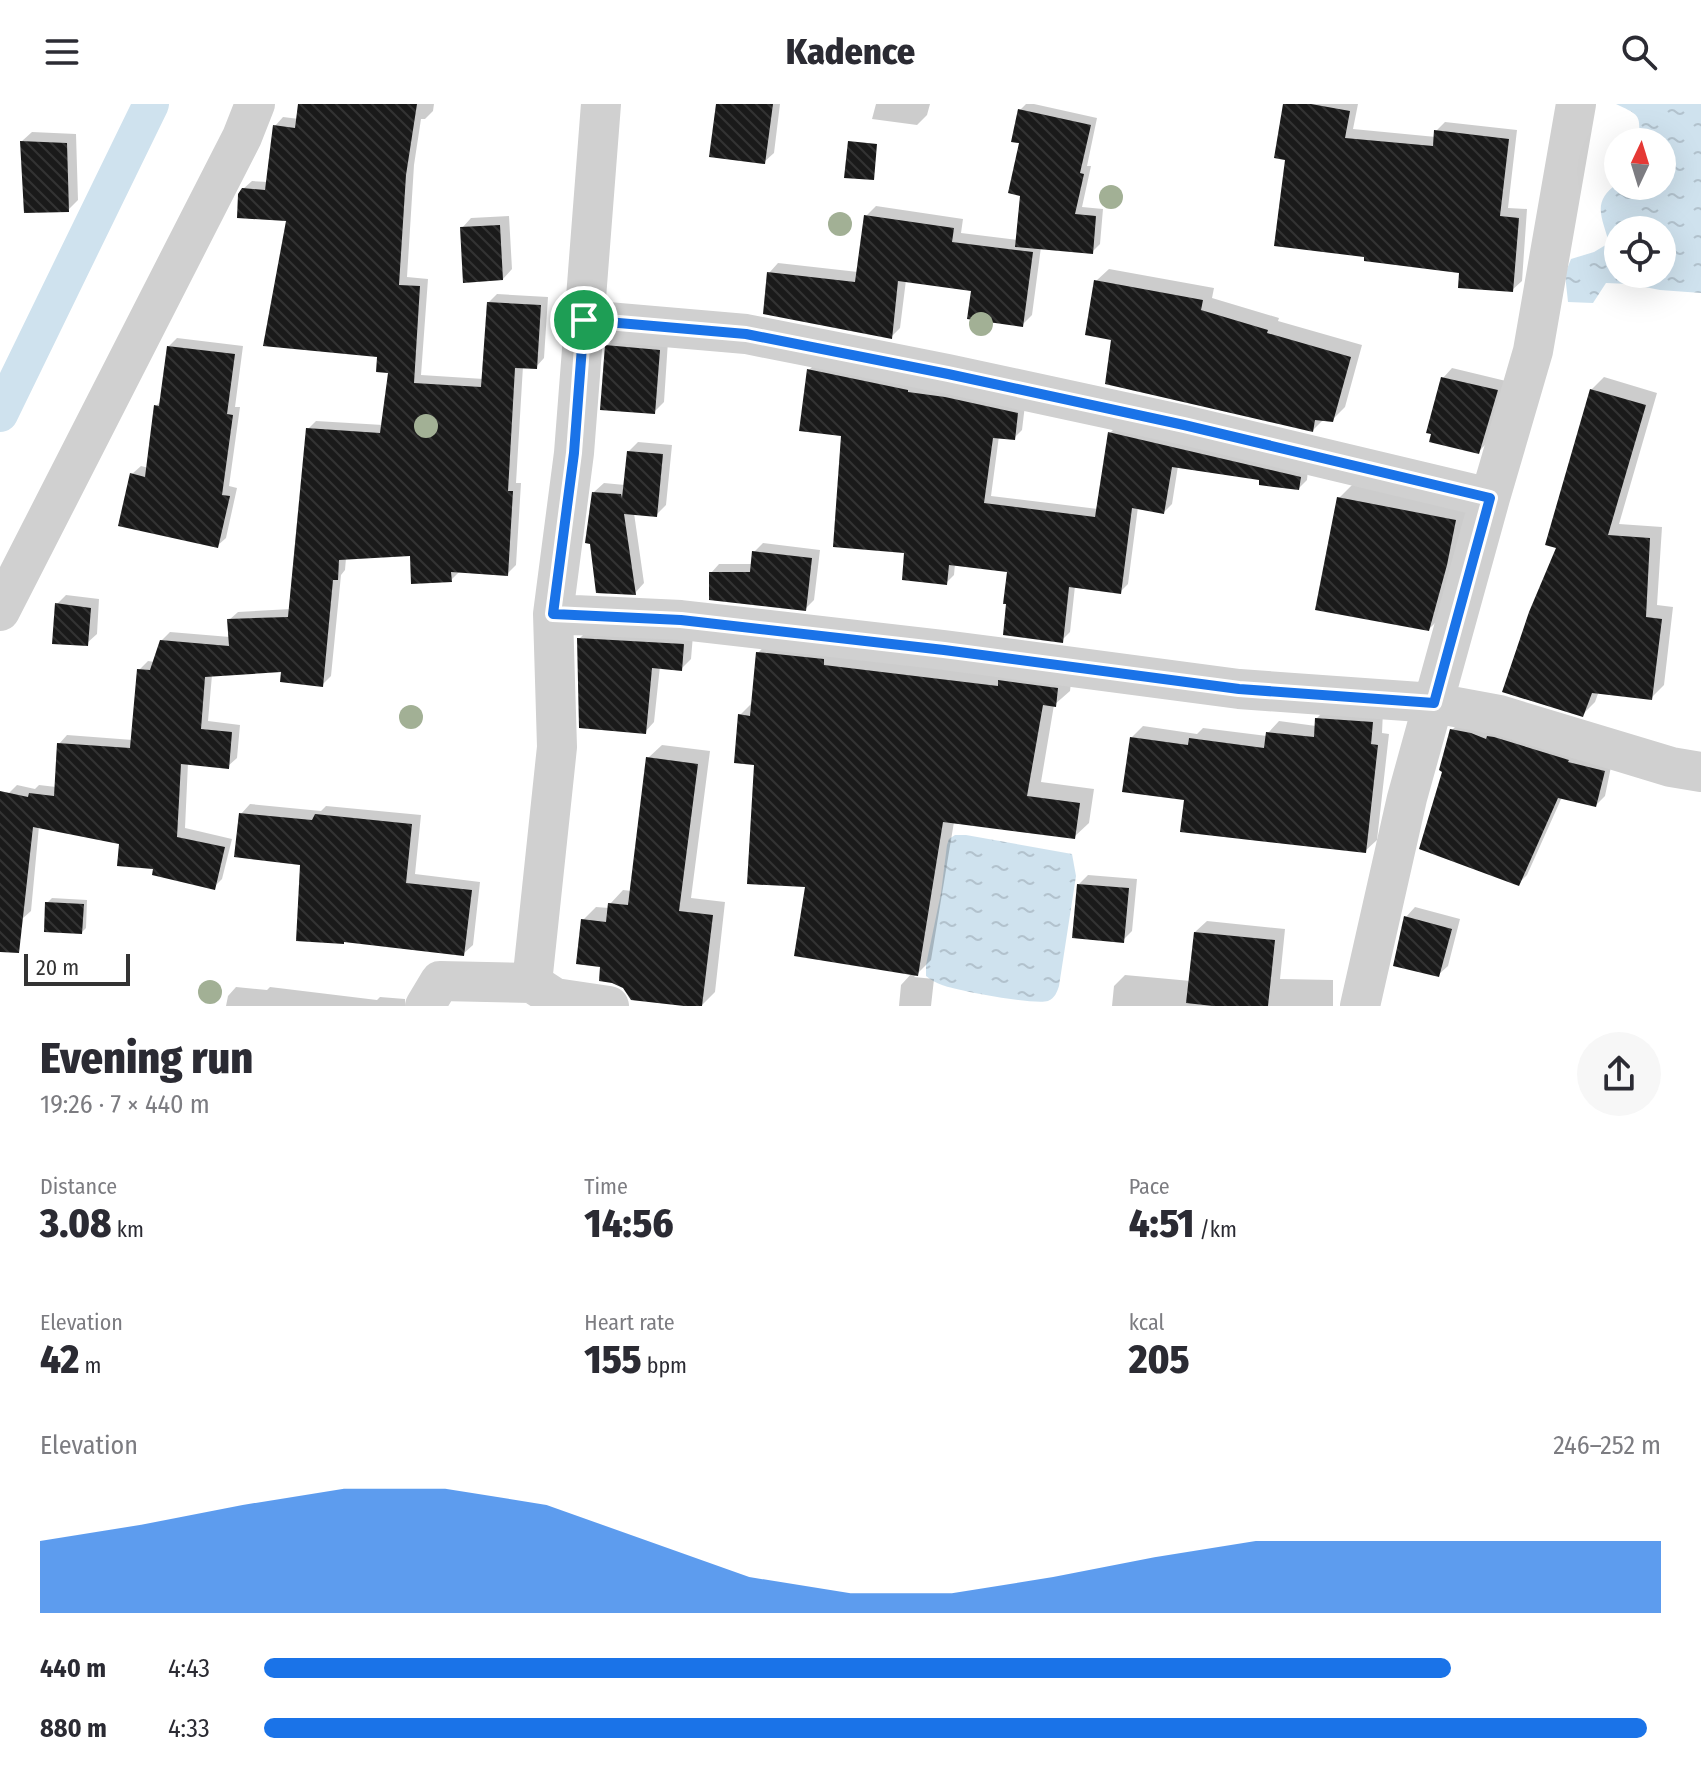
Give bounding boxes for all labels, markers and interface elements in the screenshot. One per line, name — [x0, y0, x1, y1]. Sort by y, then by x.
icon: menu — [40, 30, 84, 74]
text: Kadence — [786, 30, 915, 74]
icon: search — [1617, 30, 1661, 74]
north arrow — [1604, 128, 1676, 200]
map controls — [1604, 128, 1676, 288]
button: locate — [1604, 216, 1676, 288]
pin — [550, 286, 618, 354]
icon: arrive — [562, 298, 606, 342]
scale bar — [24, 950, 130, 986]
text: 20 m — [36, 954, 79, 981]
text: Evening run — [40, 1032, 253, 1085]
button: share — [1577, 1032, 1661, 1116]
text: 19:26 · 7 × 440 m — [40, 1089, 210, 1120]
text: Distance — [40, 1173, 117, 1200]
text: Time — [584, 1173, 628, 1200]
text: Pace — [1129, 1173, 1170, 1200]
text: 3.08 — [40, 1200, 112, 1248]
text: 14:56 — [584, 1200, 674, 1248]
text: 4:51 — [1129, 1200, 1194, 1248]
text: km — [112, 1216, 144, 1243]
text: /km — [1194, 1216, 1237, 1243]
text: Elevation — [40, 1309, 123, 1336]
text: Heart rate — [584, 1309, 675, 1336]
text: kcal — [1129, 1309, 1164, 1336]
text: 42 — [40, 1336, 79, 1384]
text: 155 — [584, 1336, 642, 1384]
text: 205 — [1129, 1336, 1190, 1384]
text: m — [79, 1352, 101, 1379]
text: bpm — [642, 1352, 687, 1379]
text: Elevation — [40, 1430, 138, 1461]
text: 246–252 m — [1553, 1430, 1661, 1461]
text: 440 m — [40, 1653, 106, 1684]
text: 4:43 — [168, 1653, 210, 1684]
text: 880 m — [40, 1713, 107, 1744]
text: 4:33 — [168, 1713, 210, 1744]

